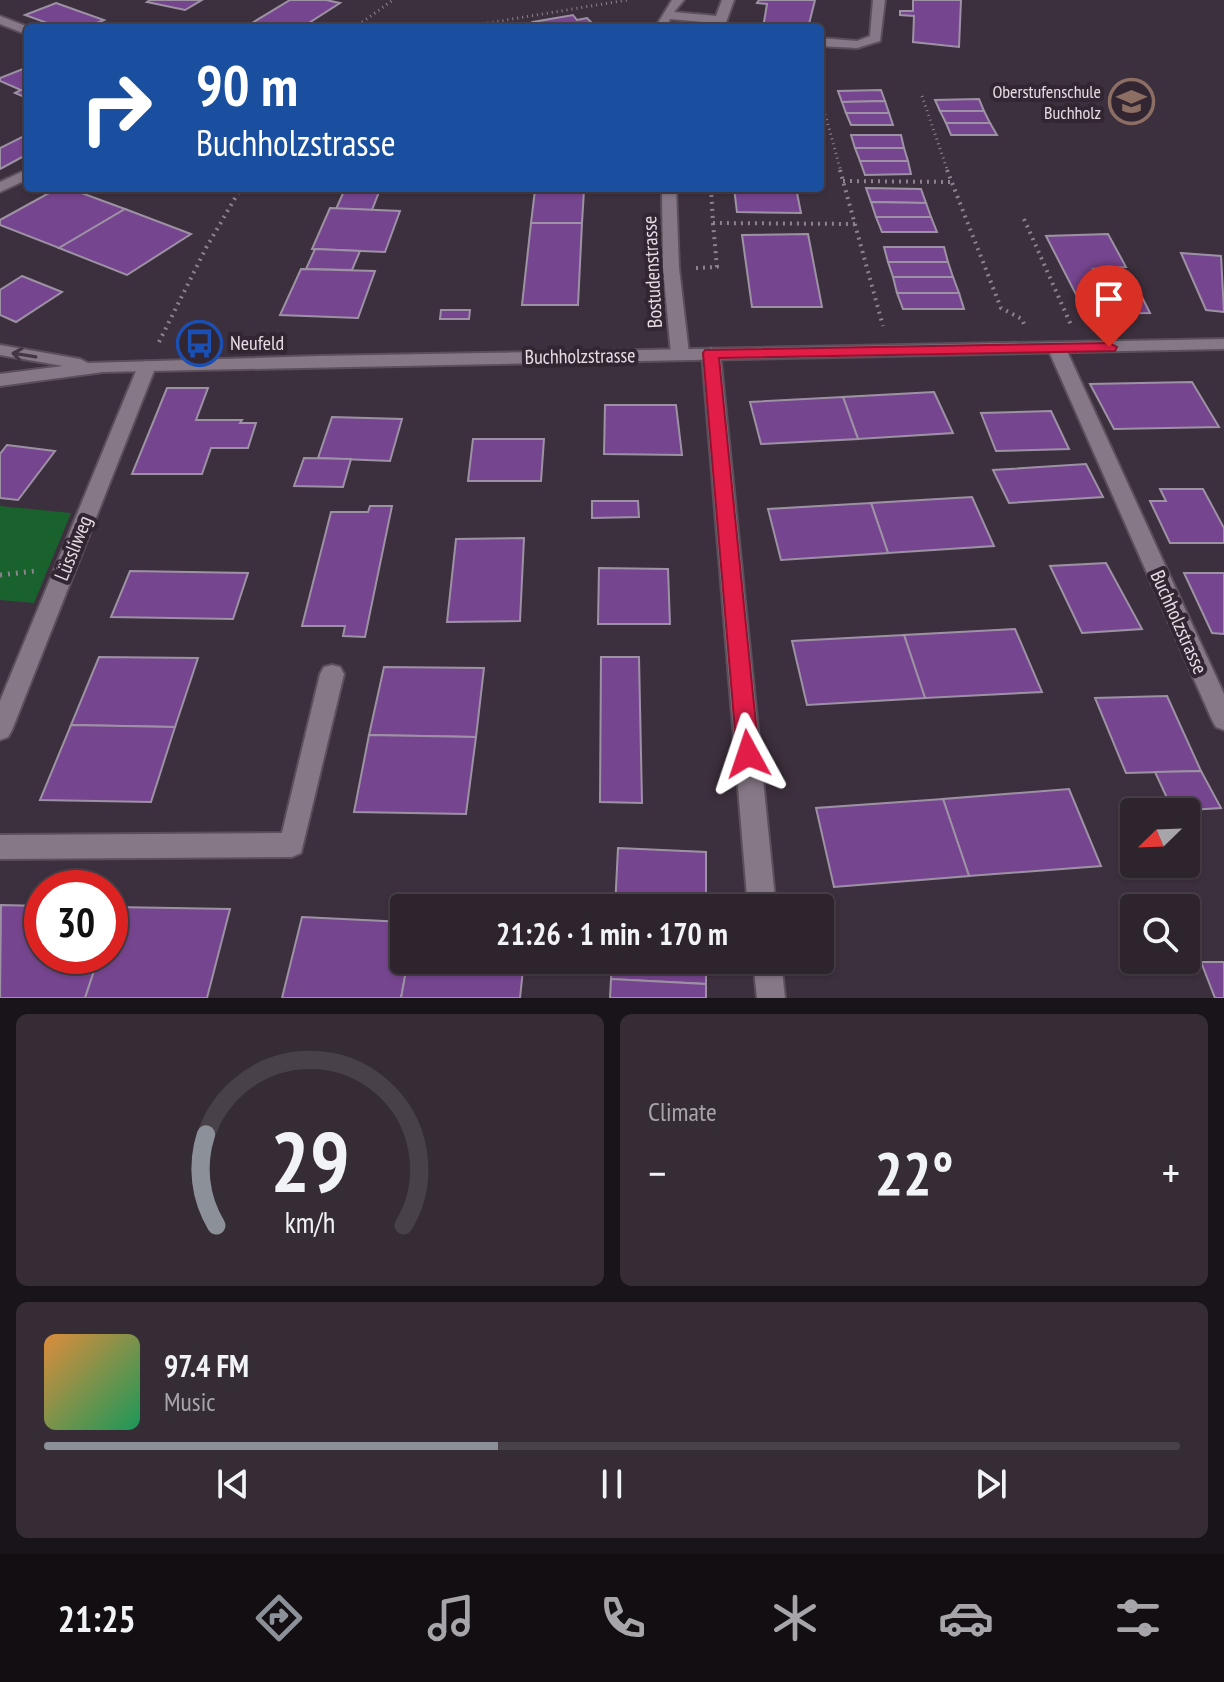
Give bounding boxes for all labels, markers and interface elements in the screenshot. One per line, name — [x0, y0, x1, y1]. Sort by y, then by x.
text: 90 m — [196, 49, 298, 121]
icon: right — [64, 56, 168, 160]
school or university icon: Oberstufenschule Buchholz — [1108, 77, 1156, 125]
place label: Oberstufenschule Buchholz — [992, 80, 1101, 124]
text: Buchholzstrasse — [196, 119, 396, 166]
street label: Bostudenstrasse — [636, 215, 668, 329]
pin — [1075, 265, 1143, 347]
icon: arrive — [1087, 277, 1131, 321]
bus stop icon: Neufeld — [175, 319, 223, 367]
place label: Neufeld — [230, 330, 284, 356]
street label: Buchholzstrasse — [524, 342, 636, 370]
one-way arrow — [12, 347, 37, 362]
street label: Lüssliweg — [48, 512, 98, 584]
street label: Buchholzstrasse — [1145, 566, 1213, 678]
position arrow — [706, 712, 790, 796]
north arrow — [1120, 798, 1200, 878]
map controls — [1120, 798, 1200, 974]
speed limit sign: 30 — [24, 870, 128, 974]
button: search — [1120, 894, 1200, 974]
text: 21:26 · 1 min · 170 m — [496, 914, 728, 953]
text: Climate — [648, 1095, 717, 1128]
text: 29 — [270, 1107, 350, 1215]
text: 22° — [874, 1134, 954, 1212]
text: − — [648, 1144, 666, 1201]
text: + — [1162, 1144, 1180, 1201]
text: km/h — [285, 1204, 335, 1241]
text: 97.4 FM — [164, 1346, 249, 1385]
text: Music — [164, 1385, 216, 1418]
icon: previous — [211, 1462, 255, 1506]
icon: pause — [590, 1462, 634, 1506]
icon: next — [969, 1462, 1013, 1506]
icon: directions — [251, 1590, 307, 1646]
icon: music — [423, 1590, 479, 1646]
icon: phone — [595, 1590, 651, 1646]
icon: climate — [767, 1590, 823, 1646]
icon: car — [938, 1590, 994, 1646]
icon: filters — [1110, 1590, 1166, 1646]
text: 21:25 — [58, 1595, 136, 1642]

